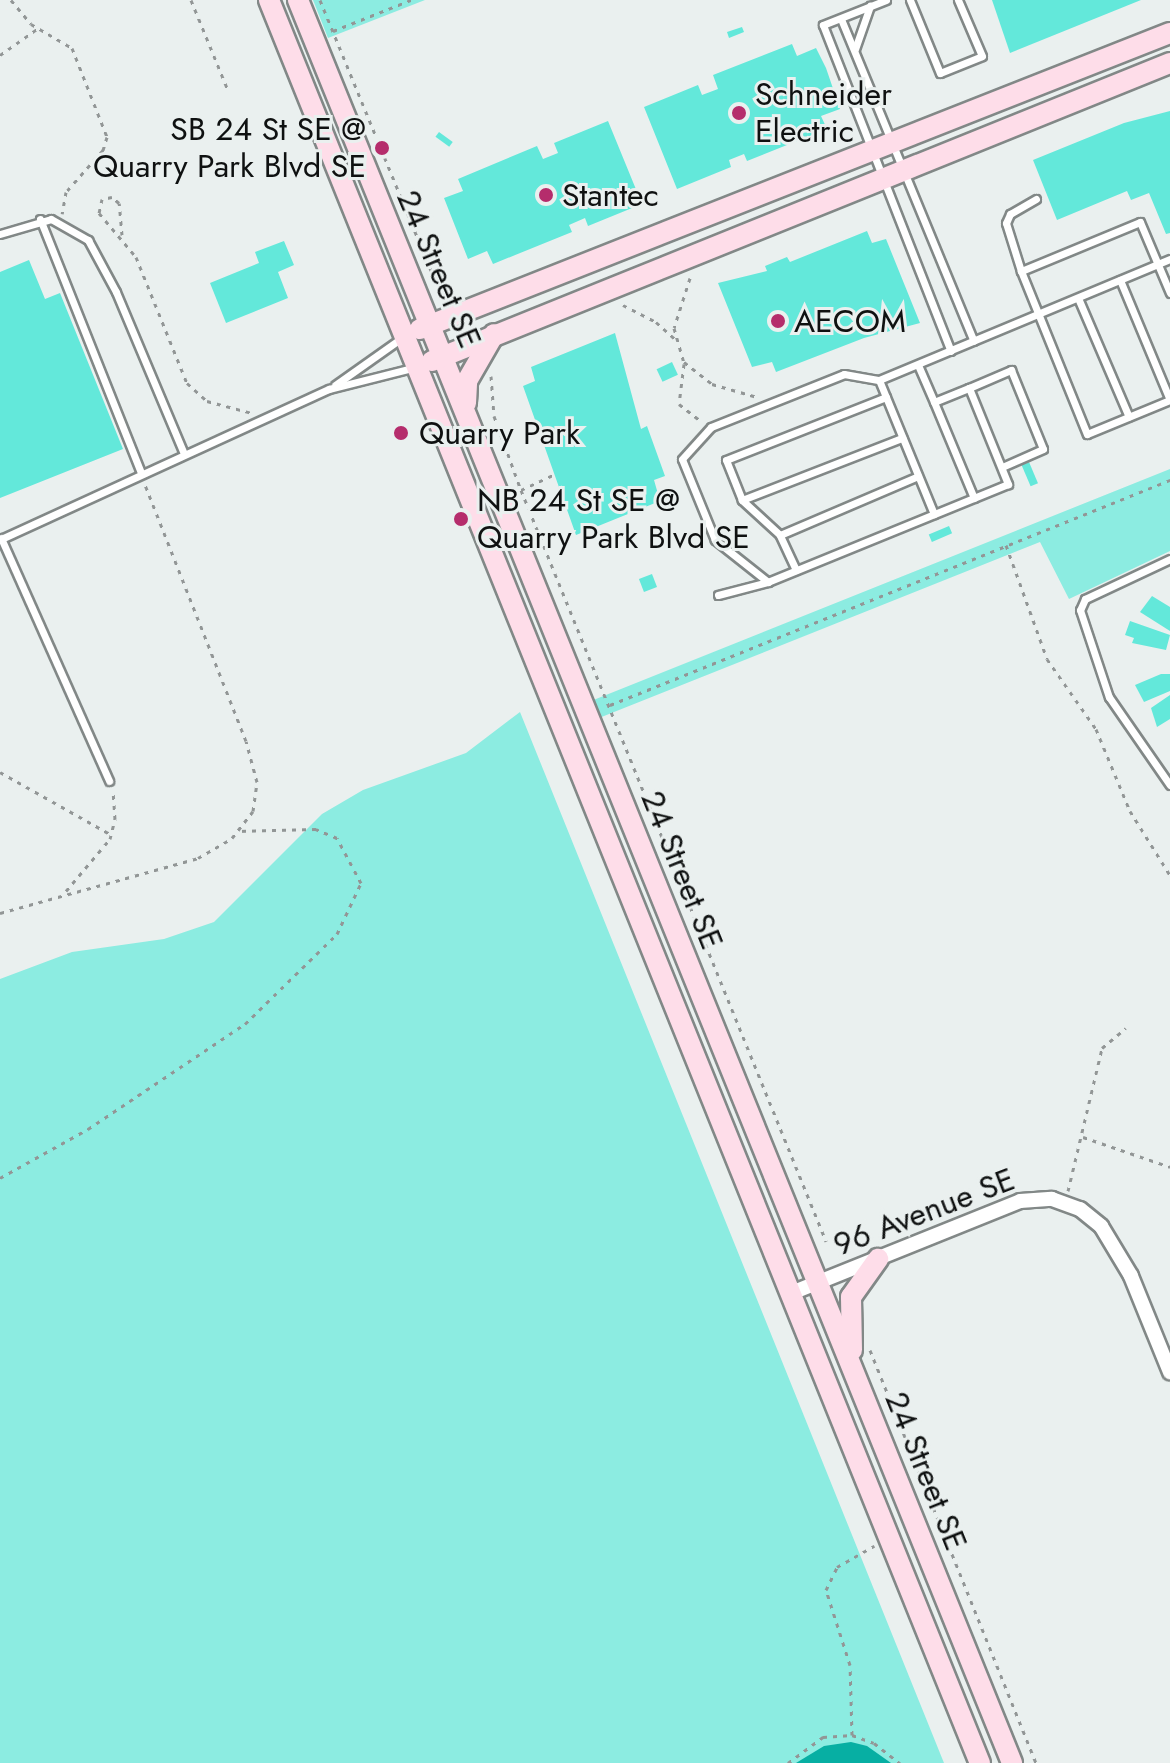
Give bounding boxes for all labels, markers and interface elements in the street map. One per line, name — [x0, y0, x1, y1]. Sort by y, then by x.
place label: Schneider Electric — [755, 76, 892, 151]
marker: Schneider Electric — [730, 104, 748, 122]
place label: SB 24 St SE @ Quarry Park Blvd SE — [93, 111, 366, 186]
marker: SB 24 St SE @ Quarry Park Blvd SE — [373, 139, 391, 157]
place label: Stantec — [562, 176, 659, 214]
street label: 24 Street SE — [389, 184, 489, 354]
marker: Stantec — [537, 186, 555, 204]
place label: AECOM — [794, 302, 906, 340]
marker: AECOM — [769, 312, 787, 330]
place label: Quarry Park — [419, 414, 580, 452]
marker: Quarry Park — [390, 422, 412, 444]
place label: NB 24 St SE @ Quarry Park Blvd SE — [477, 482, 750, 557]
marker: NB 24 St SE @ Quarry Park Blvd SE — [452, 510, 470, 528]
street label: 24 Street SE — [633, 785, 731, 955]
street label: 96 Avenue SE — [828, 1160, 1020, 1264]
street label: 24 Street SE — [877, 1386, 975, 1556]

